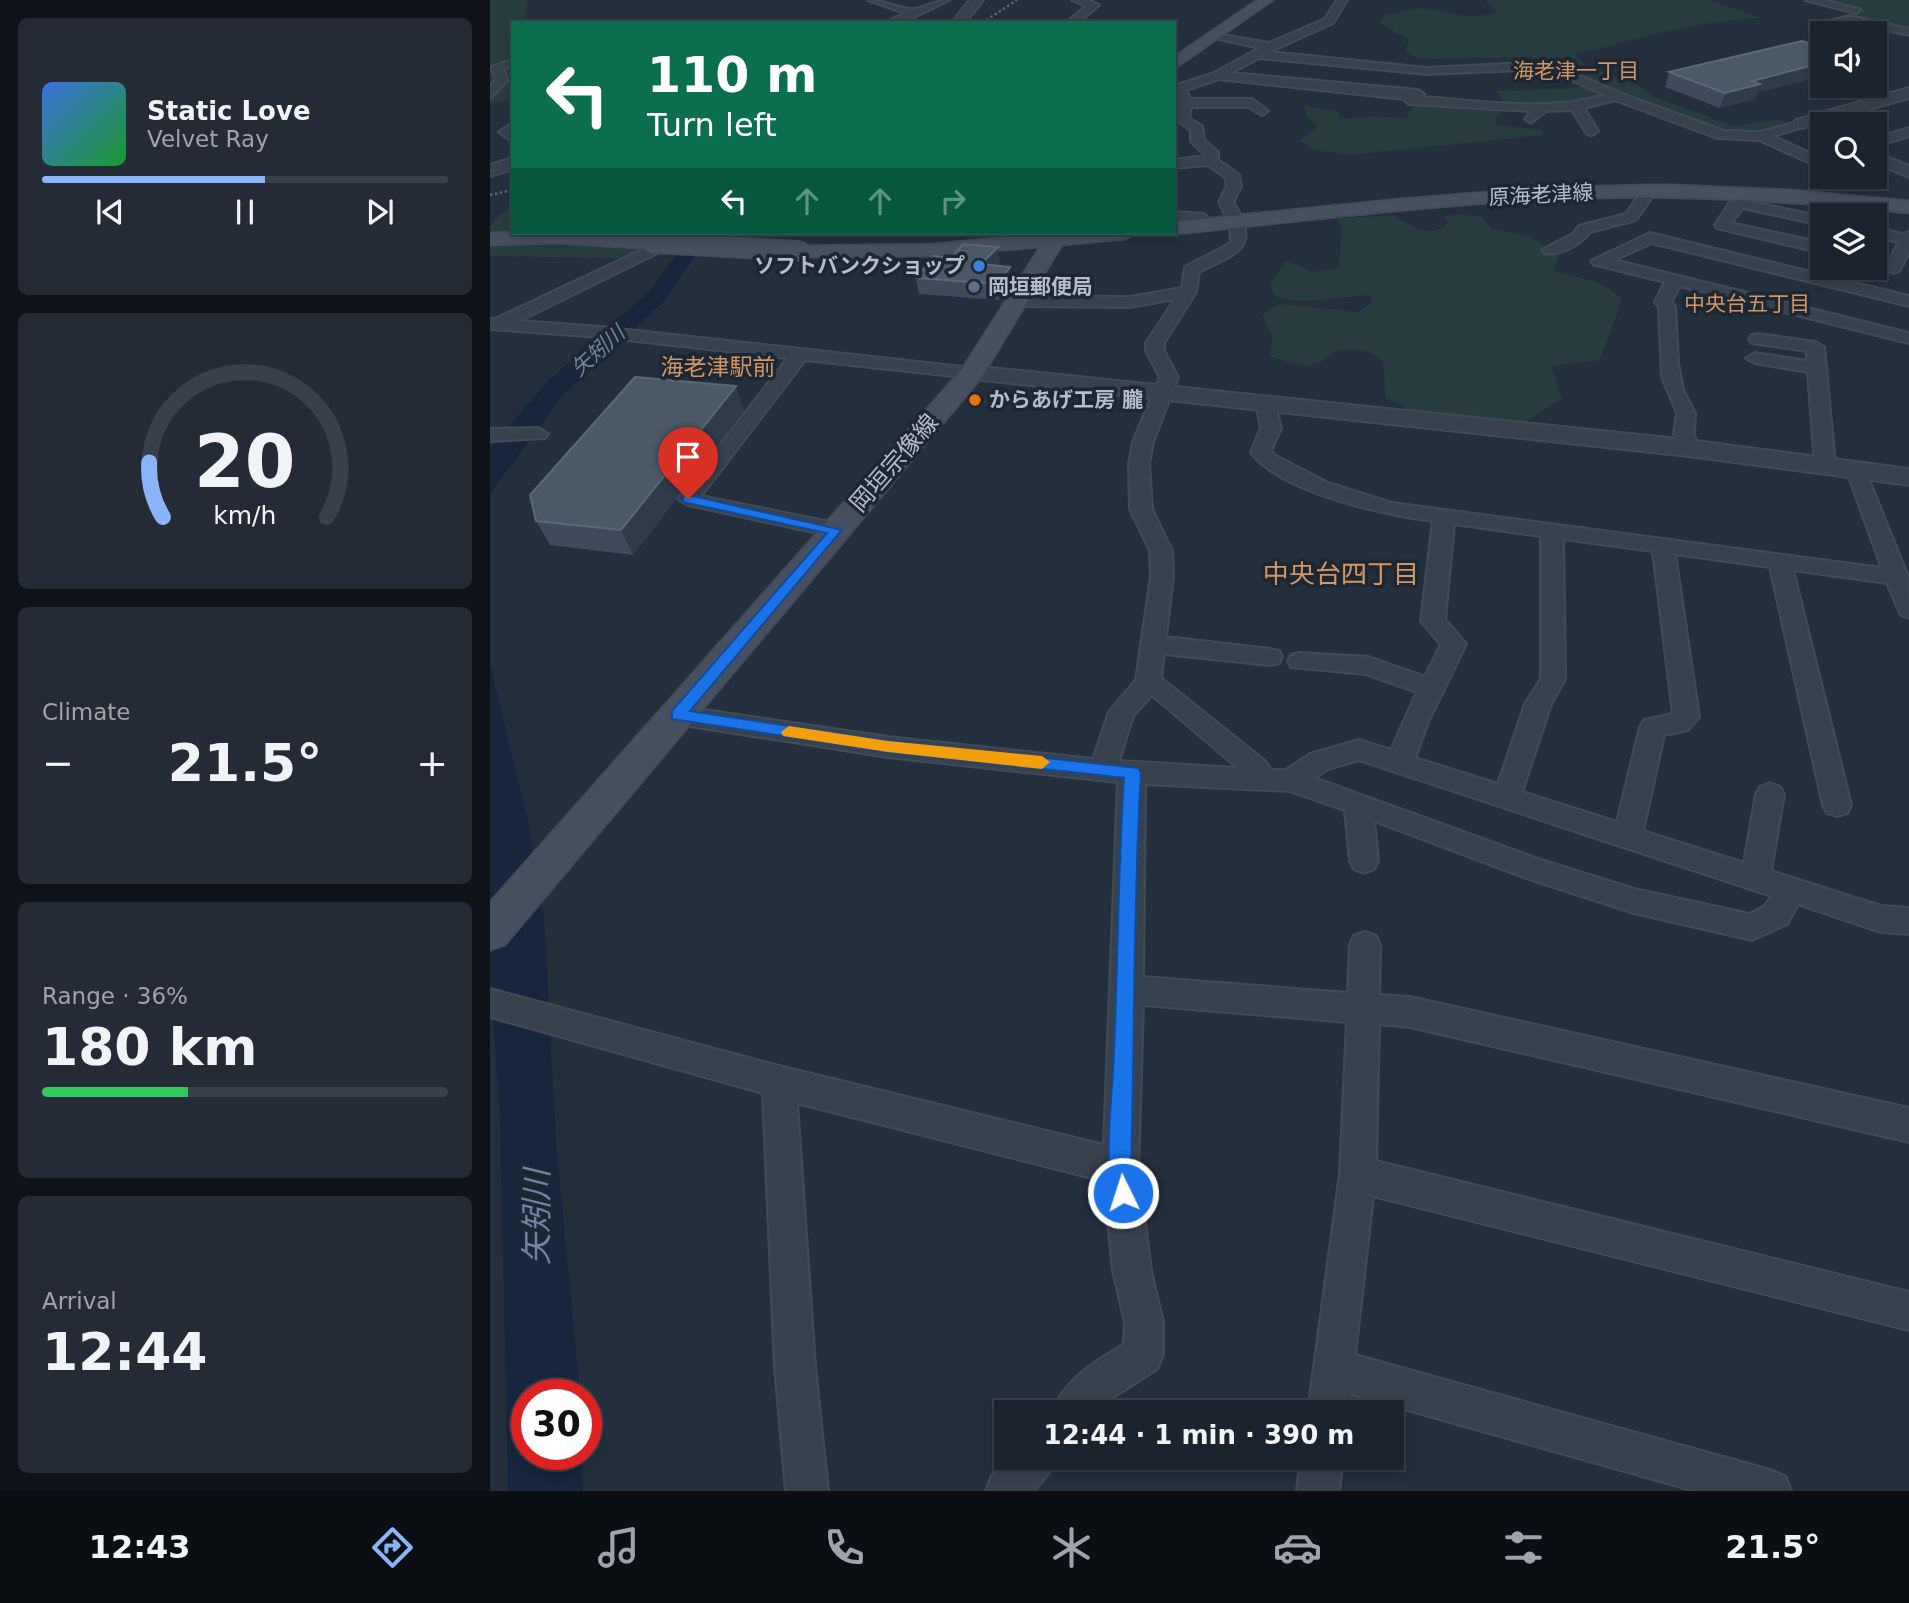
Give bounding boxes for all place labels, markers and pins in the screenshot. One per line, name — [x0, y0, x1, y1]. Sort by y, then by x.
place label: ソフトバンクショップ — [754, 254, 965, 278]
marker: ソフトバンクショップ — [971, 258, 987, 274]
place label: 岡垣郵便局 — [988, 275, 1093, 299]
marker: 岡垣郵便局 — [966, 279, 982, 295]
place label: からあげ工房 朧 — [989, 388, 1143, 412]
marker: からあげ工房 朧 — [967, 392, 983, 408]
pin — [658, 427, 718, 499]

